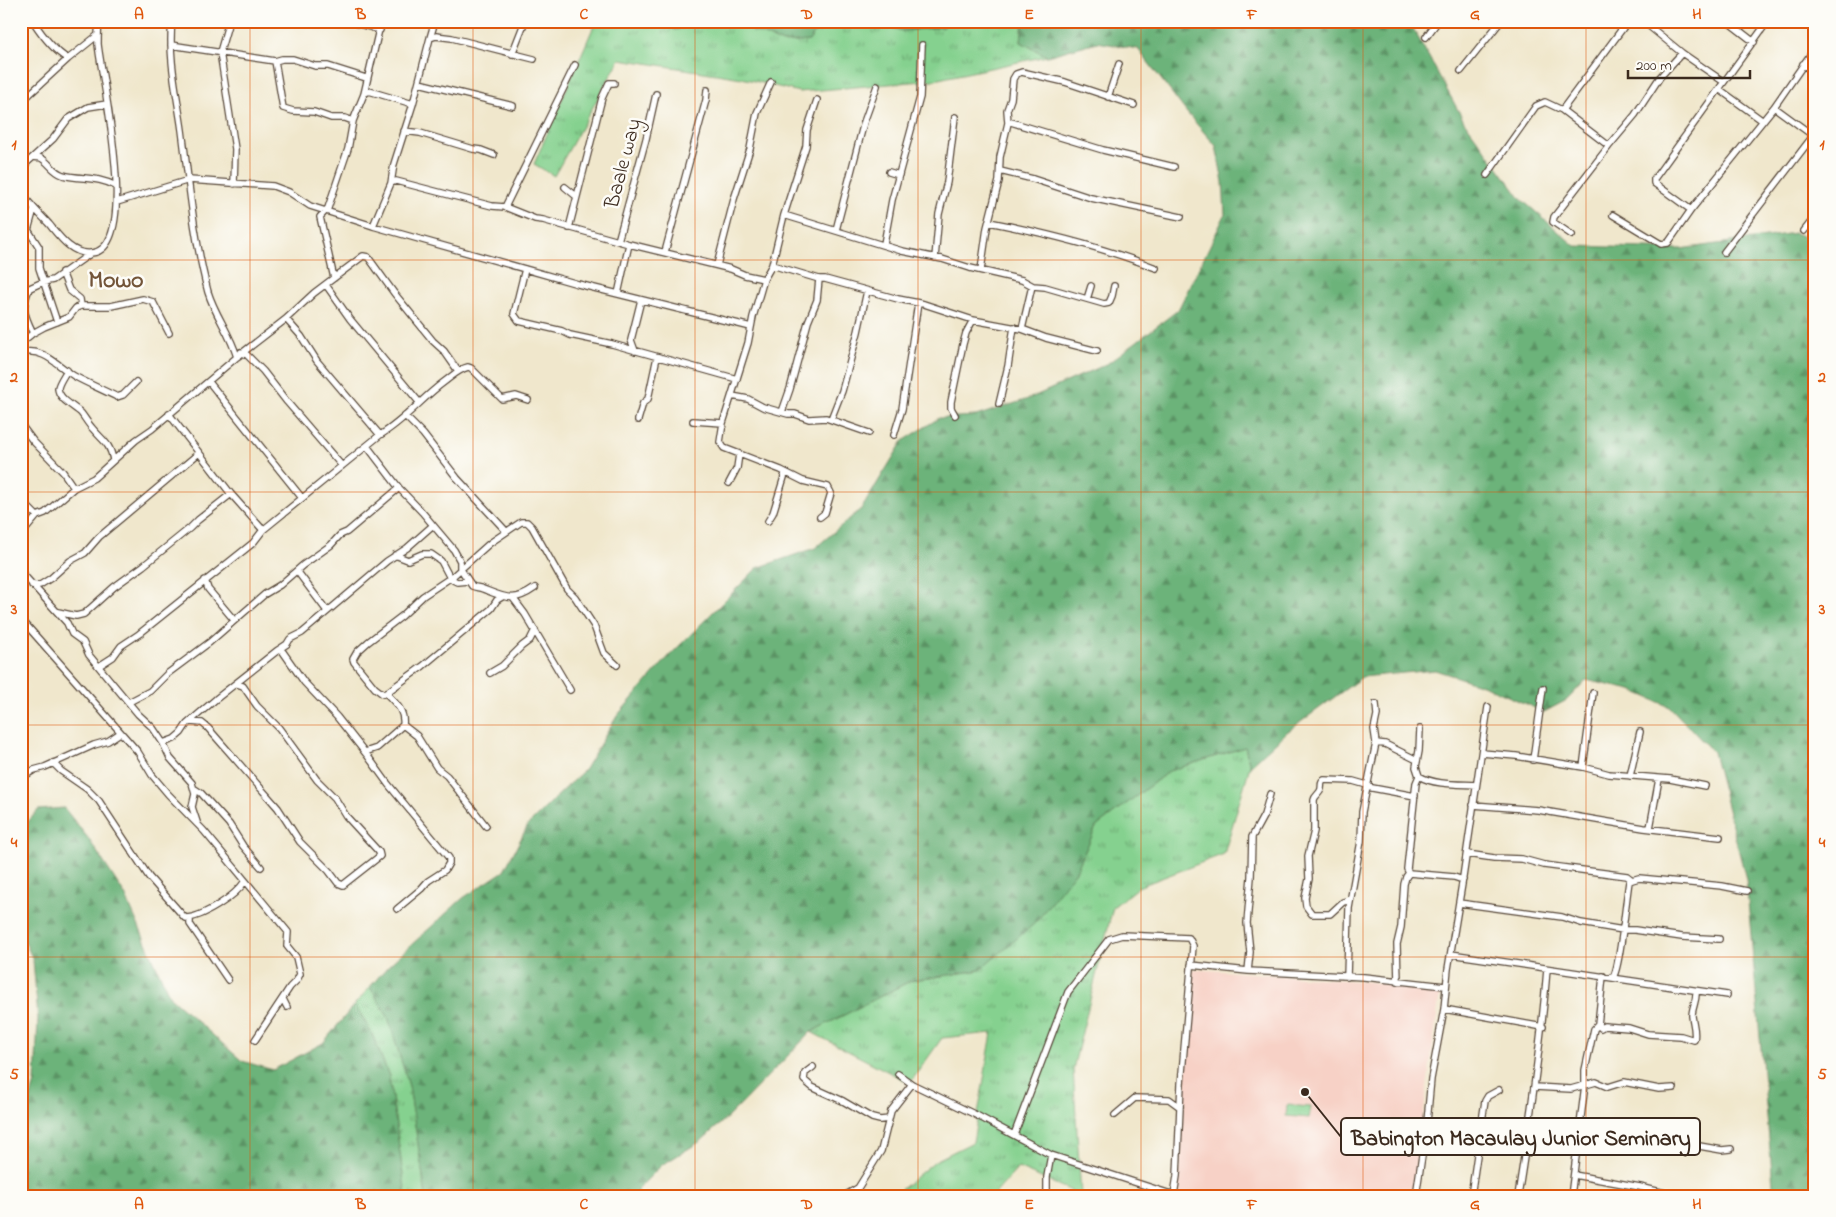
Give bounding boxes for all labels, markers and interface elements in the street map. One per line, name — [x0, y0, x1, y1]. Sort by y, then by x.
text: A — [134, 3, 144, 27]
text: B — [355, 3, 367, 27]
text: C — [580, 3, 589, 27]
text: D — [800, 3, 813, 27]
text: E — [1024, 3, 1034, 27]
text: F — [1246, 3, 1258, 27]
text: G — [1470, 3, 1480, 27]
text: H — [1692, 3, 1702, 27]
scale bar — [1628, 48, 1751, 80]
text: 200 m — [1636, 55, 1672, 77]
street label: Baale way — [597, 115, 652, 213]
text: 1 — [11, 133, 17, 157]
text: 1 — [1819, 133, 1825, 157]
district label: Mowo — [88, 264, 144, 299]
text: 2 — [9, 366, 18, 390]
text: 2 — [1817, 366, 1826, 390]
text: 3 — [10, 598, 18, 622]
text: 3 — [1818, 598, 1826, 622]
text: 4 — [10, 831, 18, 855]
text: 4 — [1818, 831, 1826, 855]
text: 5 — [9, 1063, 19, 1087]
text: 5 — [1817, 1063, 1827, 1087]
callout: Babington Macaulay Junior Seminary — [1341, 1118, 1700, 1155]
text: Babington Macaulay Junior Seminary — [1350, 1124, 1691, 1157]
text: A — [134, 1193, 144, 1217]
text: B — [355, 1193, 367, 1217]
text: C — [580, 1193, 589, 1217]
text: D — [800, 1193, 813, 1217]
text: E — [1024, 1193, 1034, 1217]
text: F — [1246, 1193, 1258, 1217]
text: G — [1470, 1193, 1480, 1217]
text: H — [1692, 1193, 1702, 1217]

